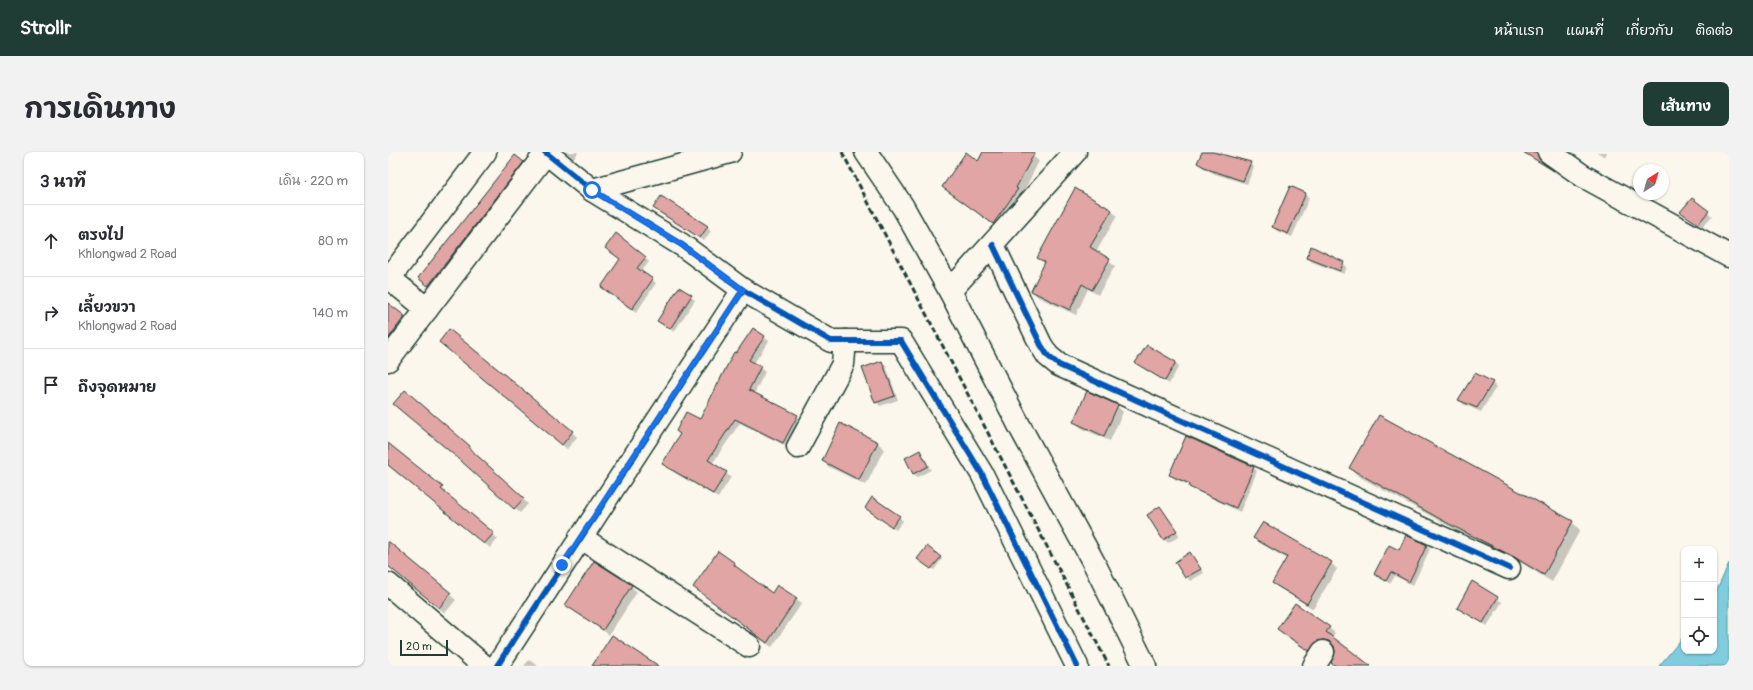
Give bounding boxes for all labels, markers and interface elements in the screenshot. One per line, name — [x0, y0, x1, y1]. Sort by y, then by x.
text: Strollr — [20, 16, 71, 40]
text: หน้าแรก — [1494, 22, 1544, 39]
text: แผนที่ — [1566, 22, 1604, 39]
text: เกี่ยวกับ — [1626, 22, 1673, 39]
text: ติดต่อ — [1695, 22, 1733, 39]
button: เส้นทาง — [1643, 82, 1729, 126]
text: การเดินทาง — [24, 92, 176, 127]
north arrow — [1633, 164, 1669, 200]
text: 3 นาที — [40, 171, 86, 192]
text: เดิน · 220 m — [279, 173, 348, 189]
route start — [583, 181, 601, 199]
text: ตรงไป — [78, 226, 124, 245]
icon: ahead — [40, 230, 62, 252]
text: 80 m — [318, 233, 348, 249]
text: Khlongwad 2 Road — [78, 246, 177, 262]
text: เลี้ยวขวา — [78, 298, 136, 317]
icon: right — [40, 302, 62, 324]
text: 140 m — [312, 305, 348, 321]
text: Khlongwad 2 Road — [78, 318, 177, 334]
icon: arrive — [40, 374, 62, 396]
text: ถึงจุดหมาย — [78, 378, 156, 397]
map controls — [1681, 546, 1717, 654]
button: + — [1681, 546, 1717, 582]
route end — [553, 556, 571, 574]
button: − — [1681, 582, 1717, 618]
button: locate — [1681, 618, 1717, 654]
scale bar — [400, 638, 448, 657]
text: 20 m — [406, 640, 432, 653]

